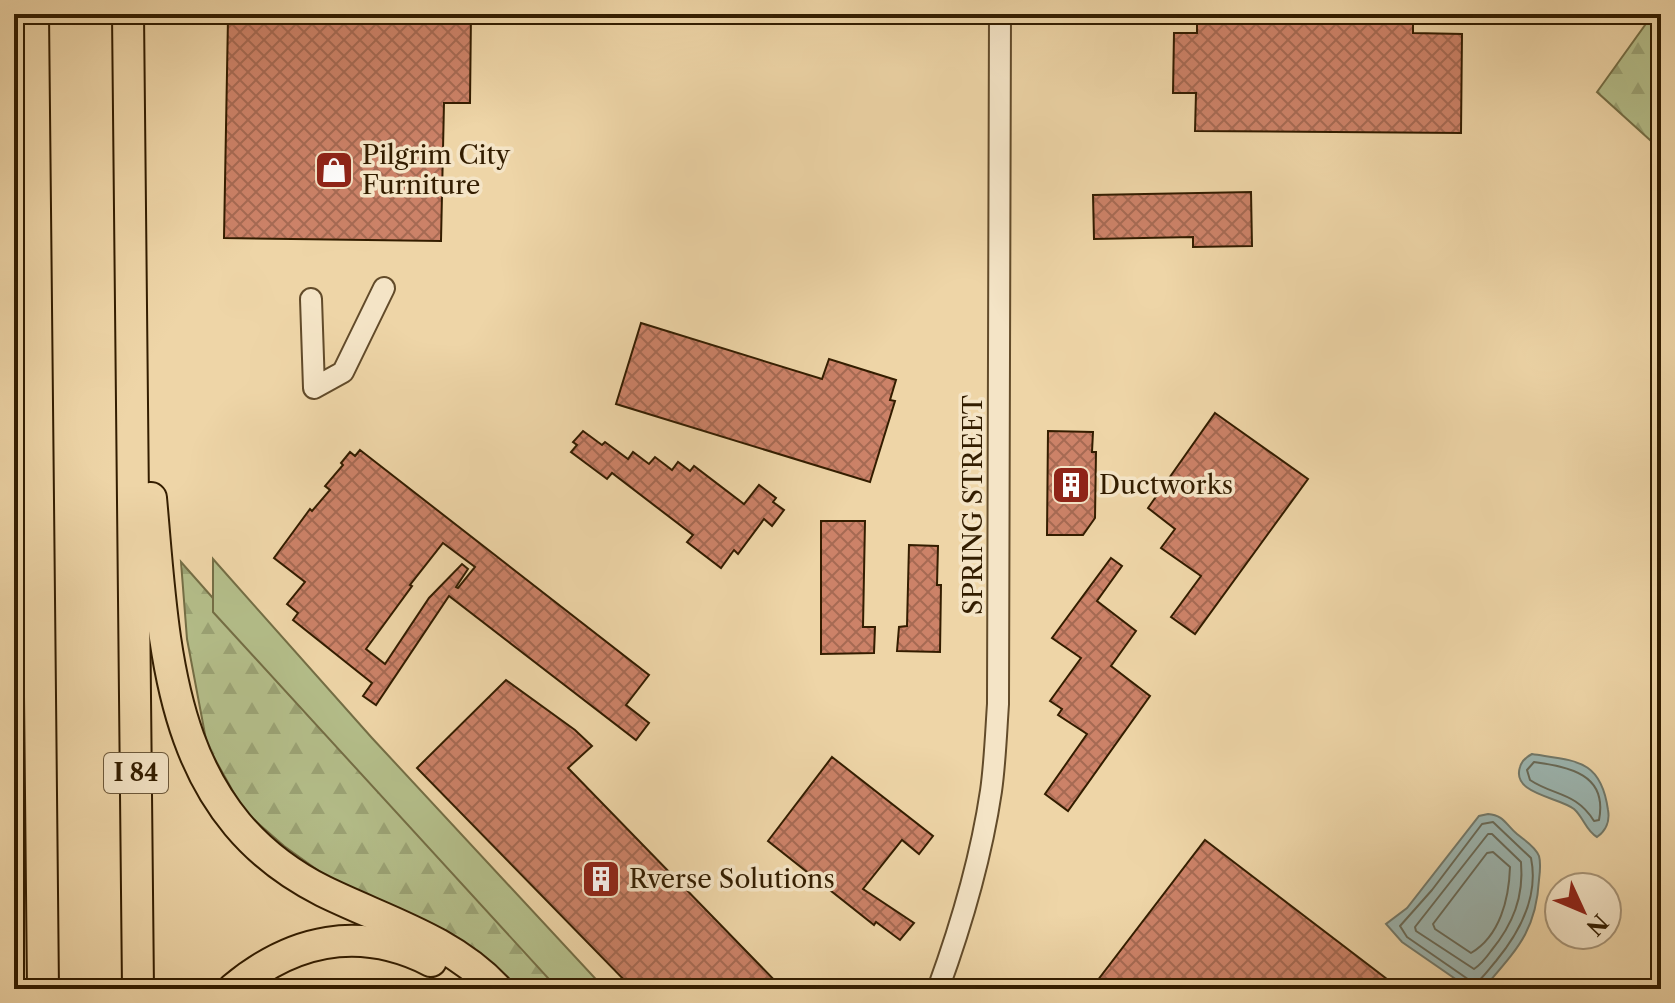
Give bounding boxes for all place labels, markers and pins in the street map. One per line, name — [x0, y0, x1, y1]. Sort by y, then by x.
place label: Pilgrim City Furniture — [362, 139, 511, 201]
shop icon: Pilgrim City Furniture — [313, 149, 355, 191]
building icon: Ductworks — [1050, 464, 1092, 506]
place label: Ductworks — [1099, 469, 1233, 501]
building icon: Rverse Solutions — [580, 858, 622, 900]
place label: Rverse Solutions — [629, 863, 835, 895]

